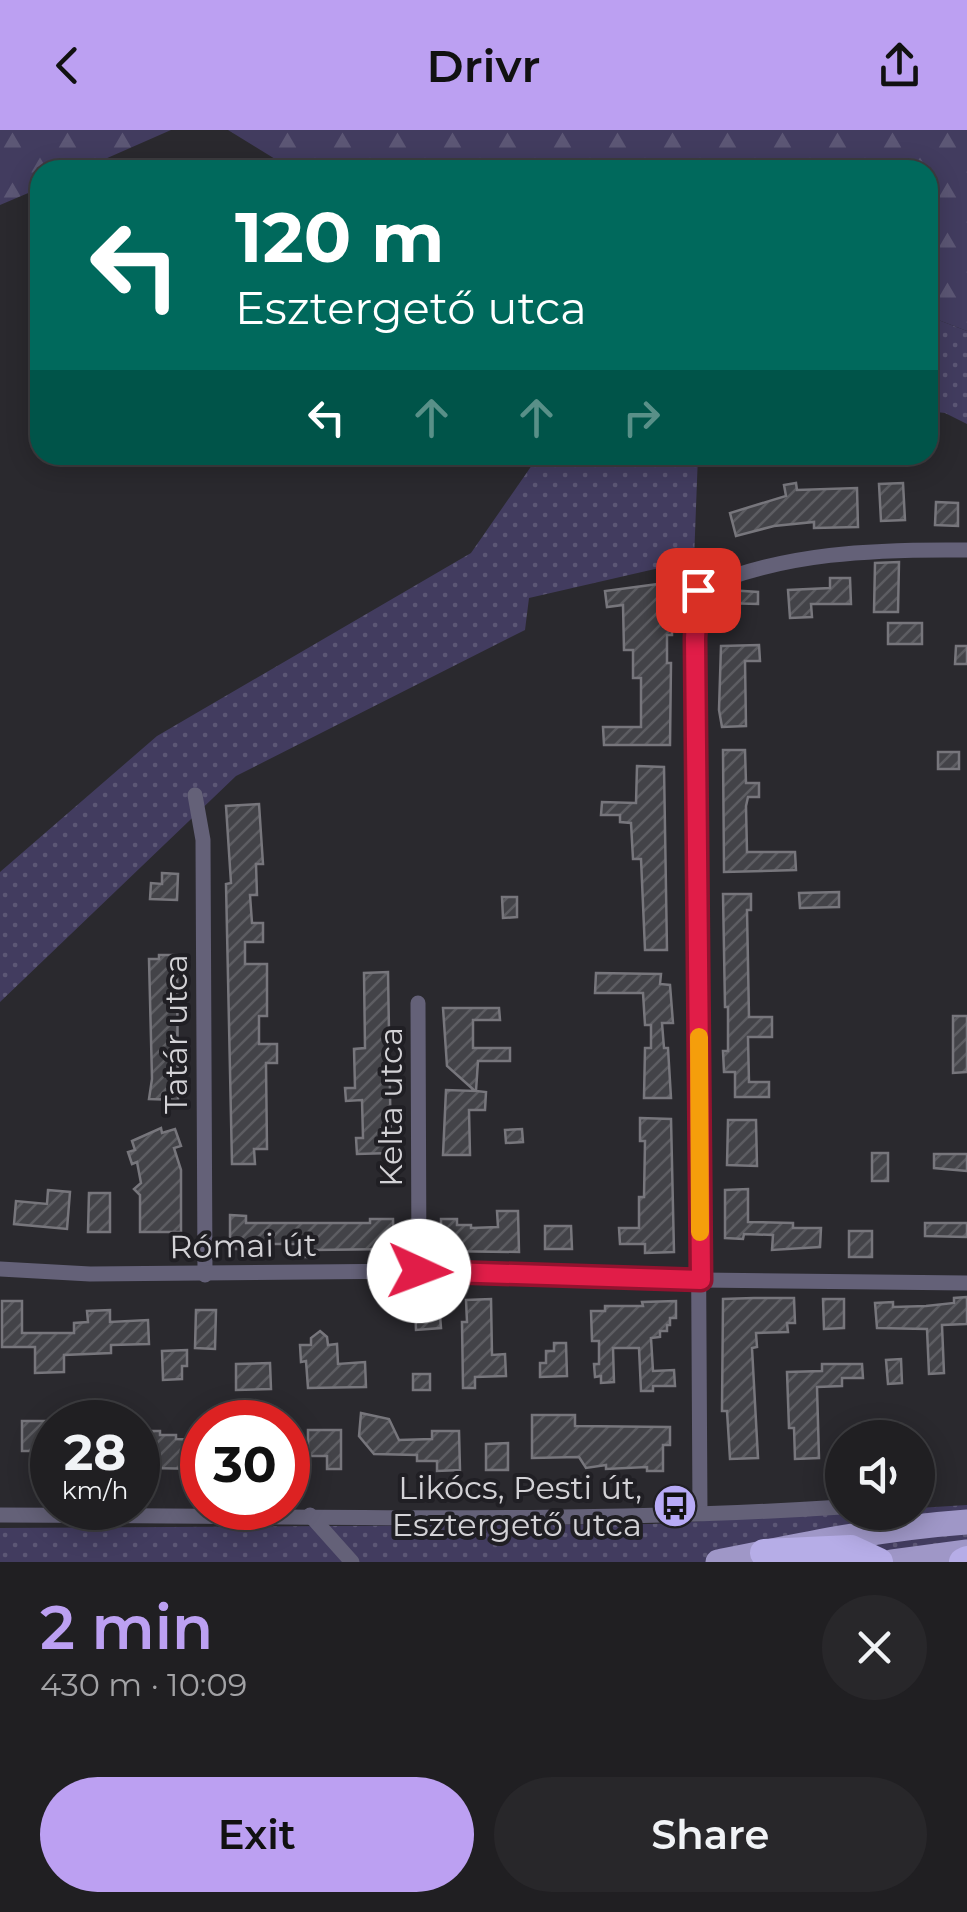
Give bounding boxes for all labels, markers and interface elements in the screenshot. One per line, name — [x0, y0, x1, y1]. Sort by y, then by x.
icon: back — [40, 38, 95, 93]
text: Drivr — [427, 38, 540, 93]
icon: share — [872, 38, 927, 93]
text: 120 m — [235, 194, 445, 280]
icon: left — [70, 200, 200, 330]
text: Esztergető utca — [235, 280, 587, 335]
icon: left — [299, 390, 354, 445]
icon: ahead — [404, 390, 459, 445]
icon: ahead — [509, 390, 564, 445]
icon: right — [614, 390, 669, 445]
pin — [656, 548, 741, 633]
icon: arrive — [671, 563, 726, 618]
street label: Tatár utca — [156, 954, 195, 1114]
street label: Kelta utca — [371, 1027, 410, 1187]
position arrow — [367, 1219, 471, 1323]
street label: Római út — [169, 1225, 317, 1266]
speed limit sign: 30 — [180, 1400, 310, 1530]
map controls — [825, 1420, 935, 1530]
button: sound — [825, 1420, 935, 1530]
text: 28 — [64, 1422, 126, 1483]
place label: Likócs, Pesti út, Esztergető utca — [392, 1468, 642, 1544]
text: km/h — [62, 1475, 128, 1505]
bus stop icon: Likócs, Pesti út, Esztergető utca — [652, 1483, 698, 1529]
text: 2 min — [40, 1591, 213, 1664]
button: close — [822, 1595, 927, 1700]
text: 430 m · 10:09 — [40, 1665, 247, 1704]
button: Exit — [40, 1777, 474, 1892]
button: Share — [494, 1777, 927, 1892]

